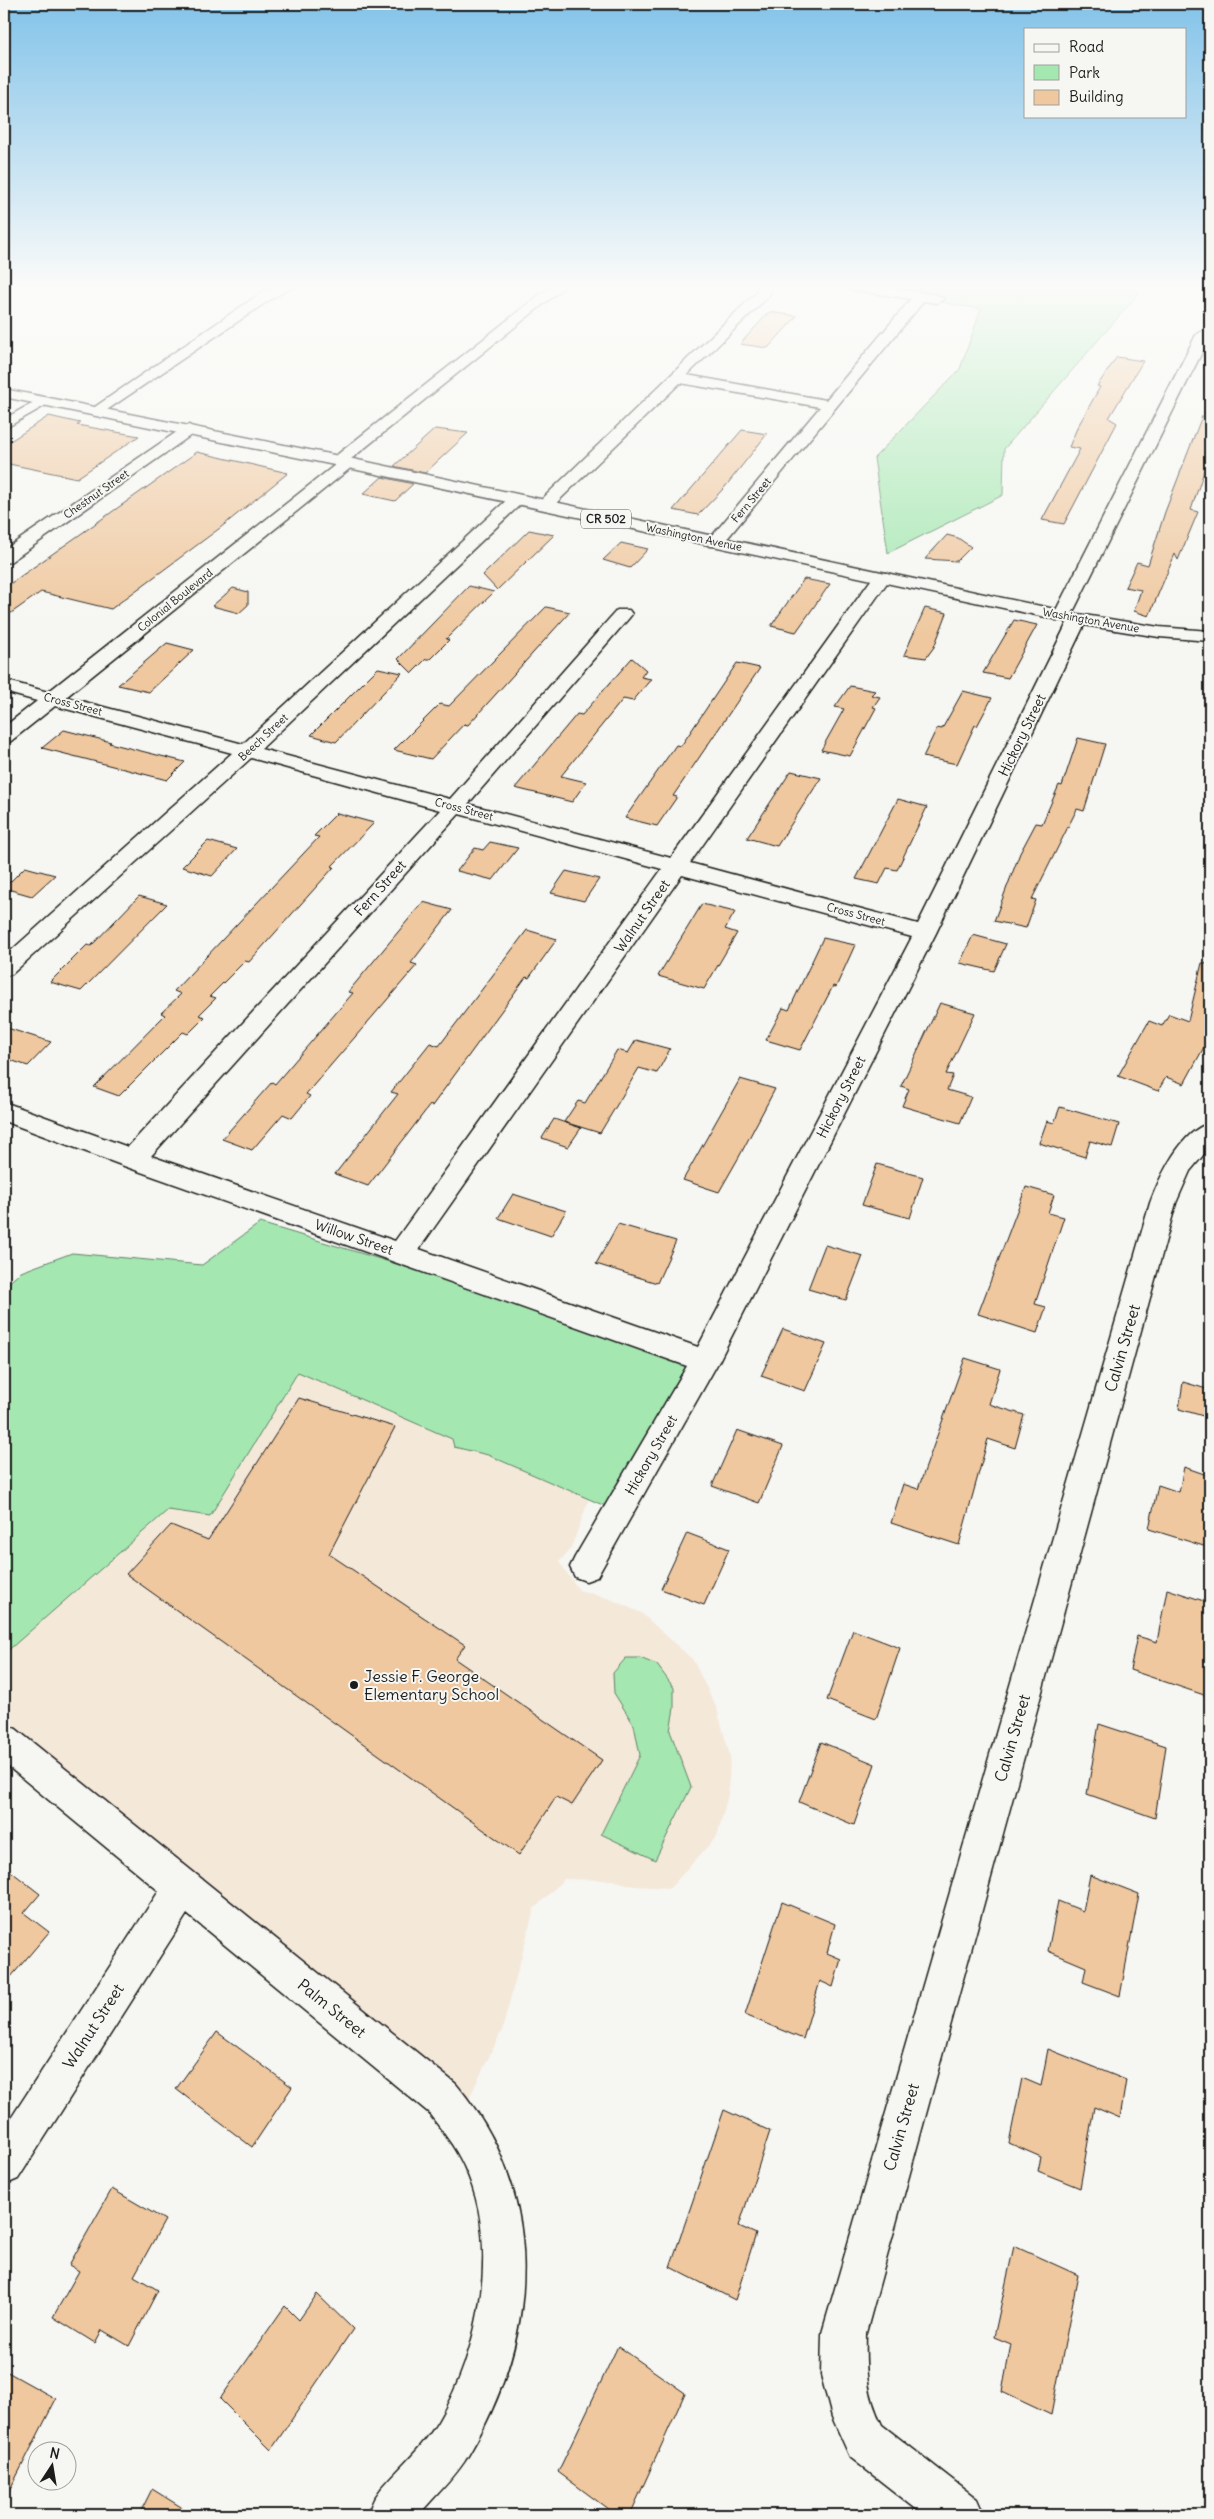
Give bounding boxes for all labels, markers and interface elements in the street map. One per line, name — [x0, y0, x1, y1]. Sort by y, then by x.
legend — [1024, 28, 1186, 118]
text: Road — [1069, 37, 1104, 56]
text: Park — [1069, 63, 1100, 82]
text: Building — [1069, 87, 1124, 106]
street label: Chestnut Street — [61, 466, 132, 522]
street label: Fern Street — [728, 474, 774, 525]
road number: CR 502 — [581, 509, 631, 528]
street label: Washington Avenue — [645, 520, 743, 554]
street label: Colonial Boulevard — [135, 565, 216, 635]
street label: Washington Avenue — [1042, 605, 1141, 635]
street label: Cross Street — [42, 690, 104, 719]
street label: Hickory Street — [994, 691, 1050, 779]
street label: Beech Street — [235, 710, 291, 764]
street label: Cross Street — [433, 795, 495, 824]
street label: Fern Street — [350, 856, 410, 920]
street label: Walnut Street — [610, 876, 674, 956]
street label: Cross Street — [825, 900, 887, 929]
street label: Hickory Street — [813, 1053, 869, 1141]
street label: Willow Street — [312, 1215, 396, 1259]
street label: Calvin Street — [1100, 1301, 1144, 1394]
street label: Hickory Street — [621, 1411, 681, 1498]
place label: Jessie F. George Elementary School — [364, 1666, 499, 1704]
marker: Jessie F. George Elementary School — [348, 1679, 360, 1691]
street label: Calvin Street — [990, 1691, 1034, 1784]
street label: Palm Street — [294, 1974, 371, 2042]
street label: Walnut Street — [58, 1979, 128, 2072]
street label: Calvin Street — [879, 2080, 923, 2173]
north arrow — [28, 2442, 78, 2492]
text: N — [48, 2443, 61, 2463]

